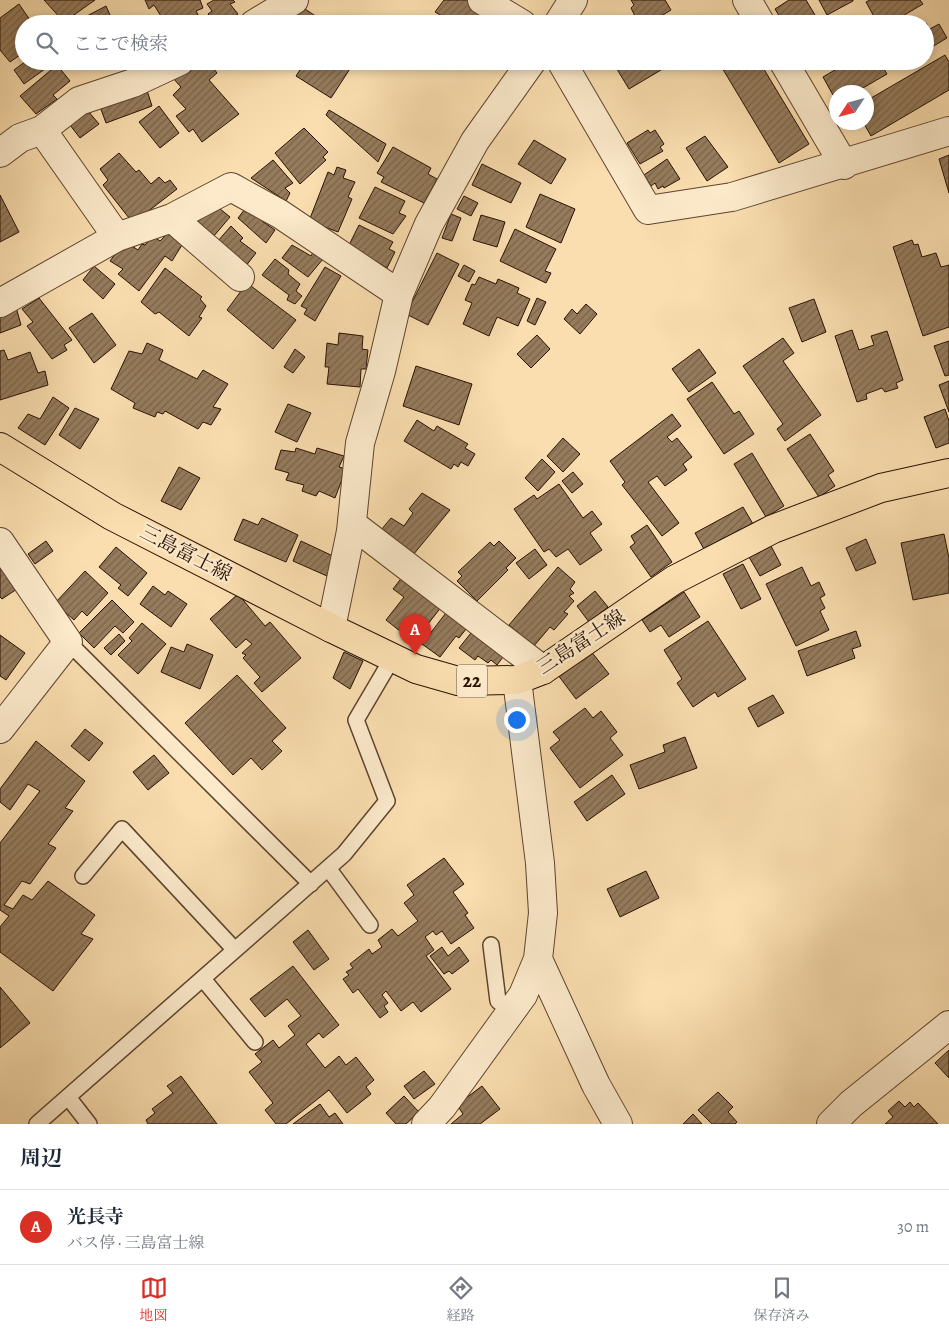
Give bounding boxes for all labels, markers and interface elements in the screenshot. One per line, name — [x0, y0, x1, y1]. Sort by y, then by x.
search box — [15, 15, 934, 70]
icon: search — [33, 29, 61, 57]
text: ここで検索 — [73, 31, 168, 57]
north arrow — [829, 85, 874, 130]
street label: 三島富士線 — [135, 518, 237, 588]
street label: 三島富士線 — [532, 603, 630, 681]
pin: A — [399, 614, 431, 655]
road number: 22 — [457, 664, 487, 698]
your location — [504, 707, 530, 733]
text: 周辺 — [20, 1144, 62, 1172]
text: 光長寺 — [67, 1204, 124, 1230]
text: A — [31, 1216, 41, 1238]
text: 30 m — [897, 1216, 929, 1238]
text: バス停 · 三島富士線 — [67, 1232, 205, 1254]
tab: 地図 — [140, 1274, 168, 1325]
tab: 経路 — [447, 1274, 475, 1325]
tab: 保存済み — [754, 1274, 810, 1325]

